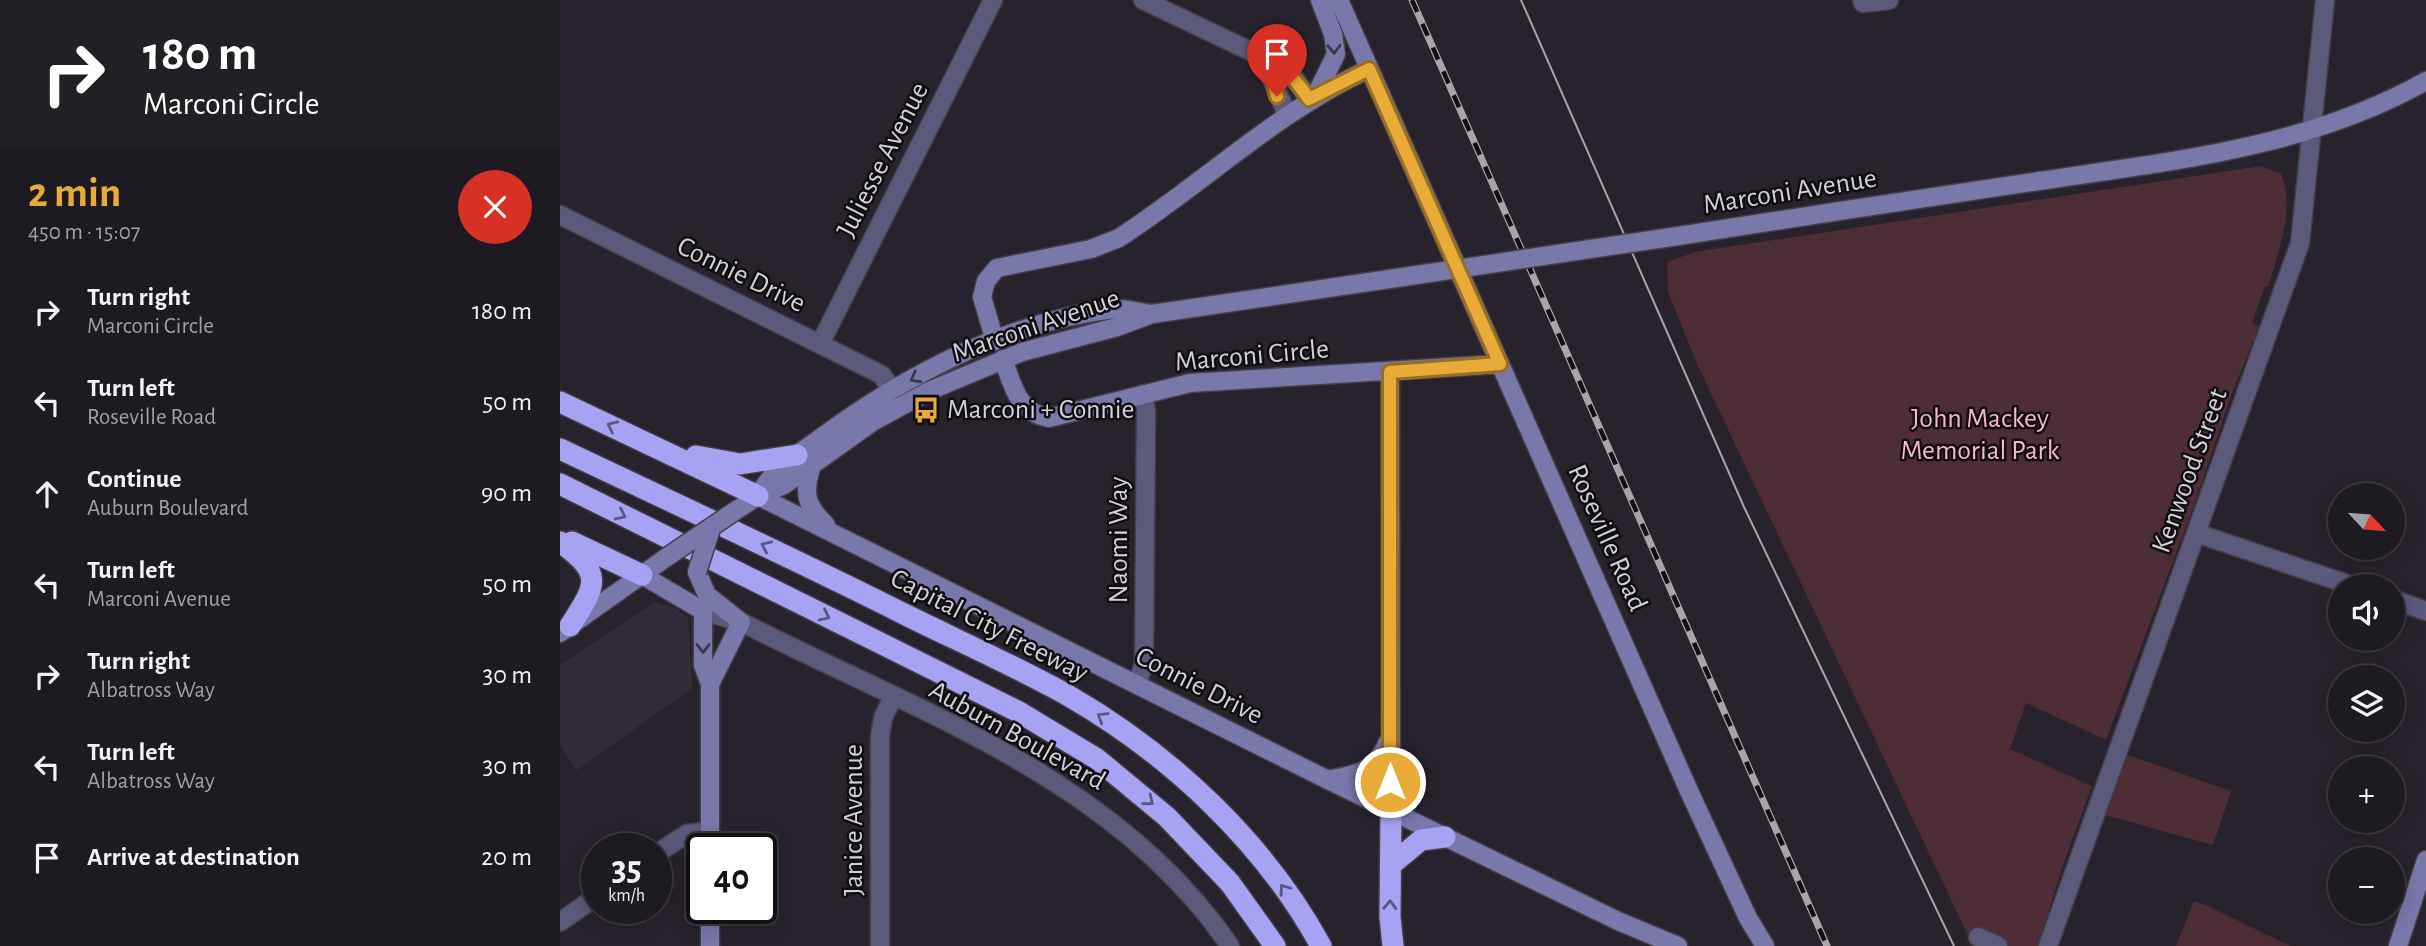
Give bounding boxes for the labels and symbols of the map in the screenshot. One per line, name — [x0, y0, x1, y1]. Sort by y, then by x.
pin — [1247, 24, 1307, 96]
one-way arrow — [1326, 44, 1342, 55]
street label: Juliesse Avenue — [832, 78, 934, 242]
street label: Marconi Avenue — [1701, 164, 1879, 220]
street label: Connie Drive — [673, 232, 809, 318]
street label: Marconi Avenue — [949, 284, 1123, 368]
street label: Marconi Circle — [1174, 335, 1330, 377]
one-way arrow — [909, 369, 922, 383]
street label: Kenwood Street — [2147, 385, 2233, 557]
bus stop icon: Marconi + Connie — [911, 395, 941, 425]
place label: Marconi + Connie — [947, 396, 1134, 424]
park label: John Mackey Memorial Park — [1901, 405, 2060, 465]
one-way arrow — [607, 421, 619, 435]
street label: Roseville Road — [1562, 460, 1652, 616]
street label: Naomi Way — [1105, 477, 1133, 603]
north arrow — [2328, 483, 2404, 560]
one-way arrow — [614, 506, 626, 520]
one-way arrow — [761, 540, 773, 554]
street label: Capital City Freeway — [886, 564, 1092, 688]
one-way arrow — [818, 607, 830, 621]
street label: Connie Drive — [1131, 642, 1267, 730]
one-way arrow — [695, 643, 710, 654]
street label: Auburn Boulevard — [924, 676, 1110, 796]
one-way arrow — [1097, 713, 1110, 726]
street label: Janice Avenue — [840, 744, 868, 896]
position arrow — [1353, 745, 1427, 819]
one-way arrow — [1141, 793, 1153, 806]
speed limit sign: 40 — [686, 833, 777, 924]
one-way arrow — [1280, 884, 1292, 897]
one-way arrow — [1383, 899, 1398, 910]

